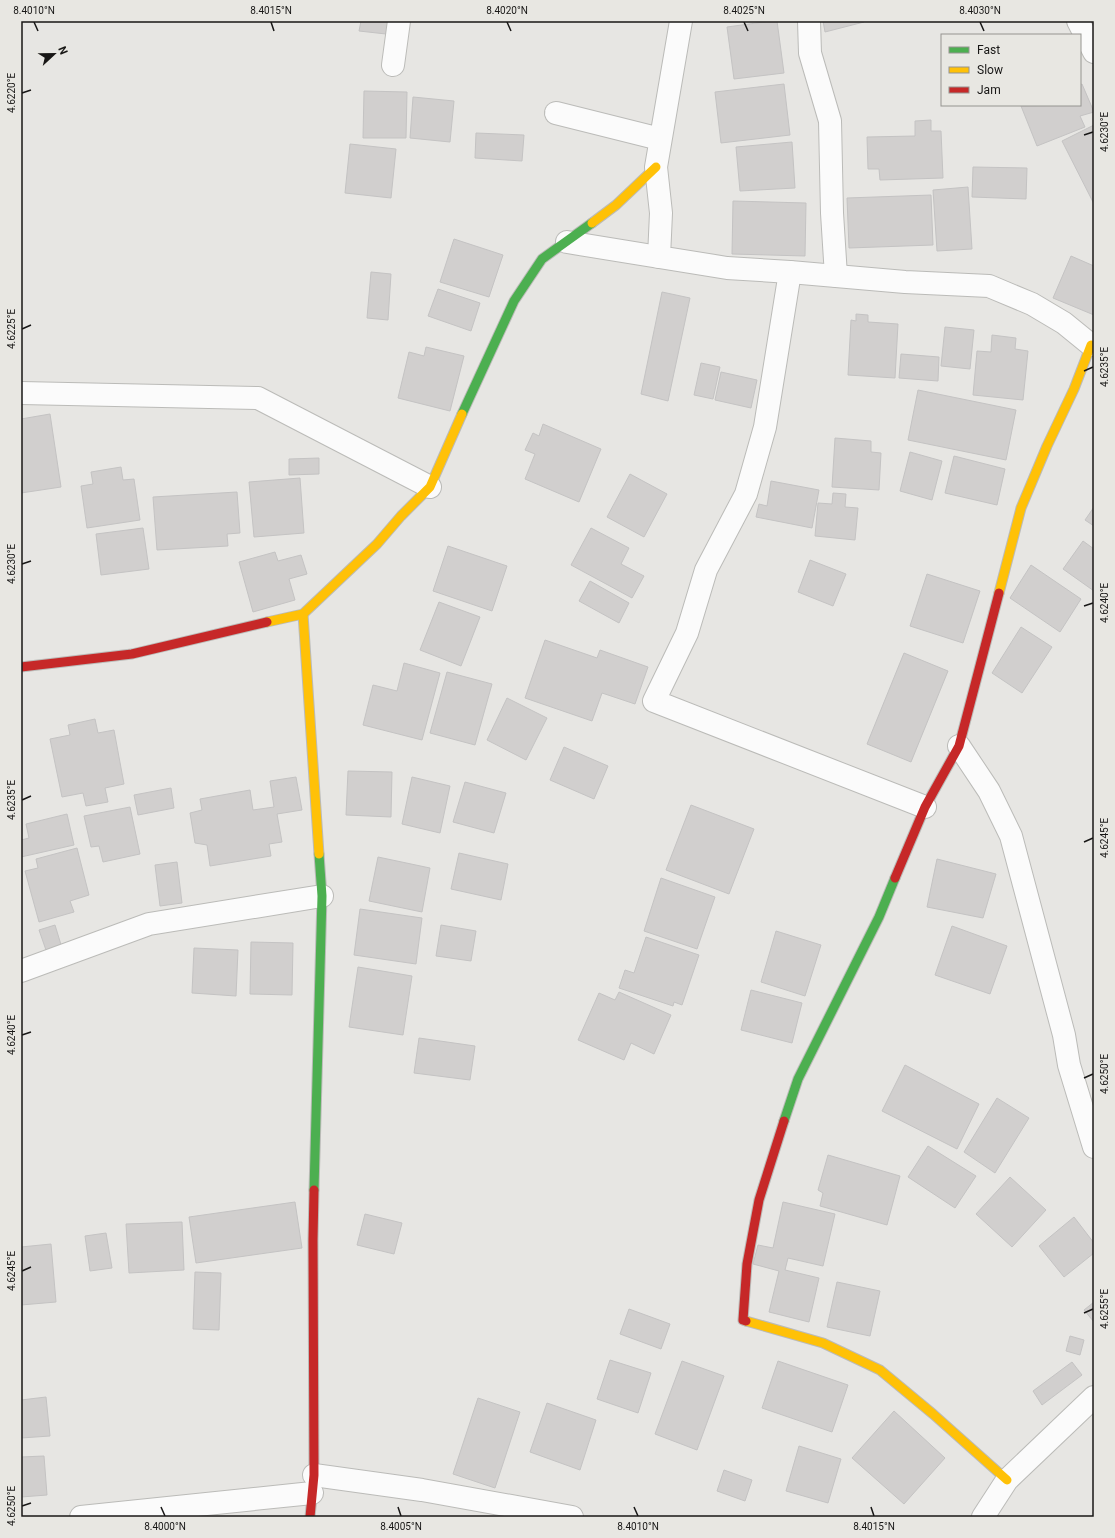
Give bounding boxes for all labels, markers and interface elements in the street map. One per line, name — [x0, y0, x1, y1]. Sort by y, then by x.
text: 8.4010°N — [13, 5, 55, 16]
text: 8.4015°N — [250, 5, 292, 16]
text: 8.4020°N — [486, 5, 528, 16]
text: 8.4025°N — [723, 5, 765, 16]
text: 8.4030°N — [959, 5, 1001, 16]
north arrow — [34, 34, 74, 74]
legend — [941, 34, 1081, 106]
text: Fast — [977, 43, 1000, 57]
text: N — [55, 44, 70, 57]
text: Slow — [977, 63, 1003, 77]
text: 4.6220°E — [6, 73, 17, 113]
text: Jam — [977, 83, 1001, 97]
text: 4.6230°E — [1099, 112, 1110, 152]
text: 4.6225°E — [6, 309, 17, 349]
text: 4.6235°E — [1099, 347, 1110, 387]
text: 4.6230°E — [6, 544, 17, 584]
text: 4.6240°E — [1099, 583, 1110, 623]
text: 4.6235°E — [6, 780, 17, 820]
text: 4.6245°E — [1099, 818, 1110, 858]
text: 4.6240°E — [6, 1015, 17, 1055]
text: 4.6250°E — [1099, 1054, 1110, 1094]
text: 4.6245°E — [6, 1251, 17, 1291]
text: 4.6255°E — [1099, 1289, 1110, 1329]
text: 4.6250°E — [6, 1486, 17, 1526]
text: 8.4000°N — [144, 1521, 186, 1532]
text: 8.4005°N — [380, 1521, 422, 1532]
text: 8.4010°N — [617, 1521, 659, 1532]
text: 8.4015°N — [853, 1521, 895, 1532]

